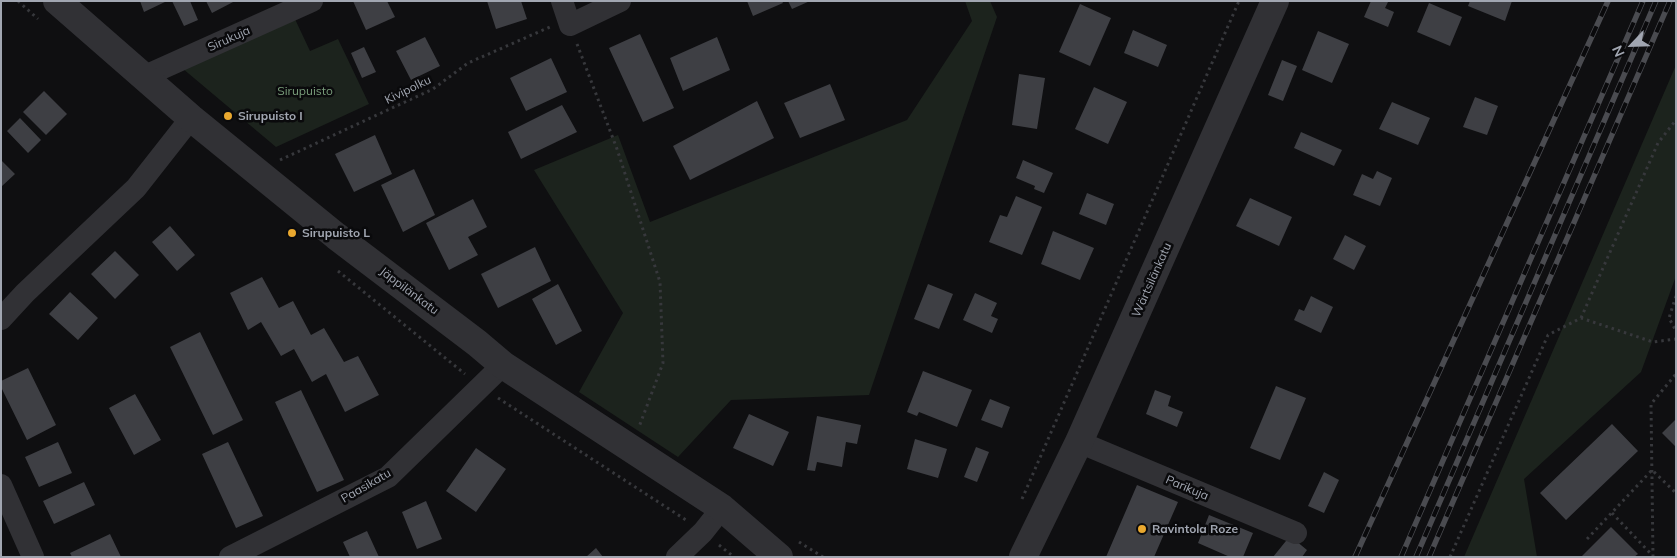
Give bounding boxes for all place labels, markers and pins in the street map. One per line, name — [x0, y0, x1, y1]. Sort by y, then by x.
place label: Sirupuisto I — [238, 109, 303, 123]
marker: Sirupuisto I — [222, 110, 234, 122]
place label: Sirupuisto L — [302, 226, 370, 240]
marker: Sirupuisto L — [286, 227, 298, 239]
place label: Ravintola Roze — [1152, 522, 1238, 536]
marker: Ravintola Roze — [1136, 523, 1148, 535]

